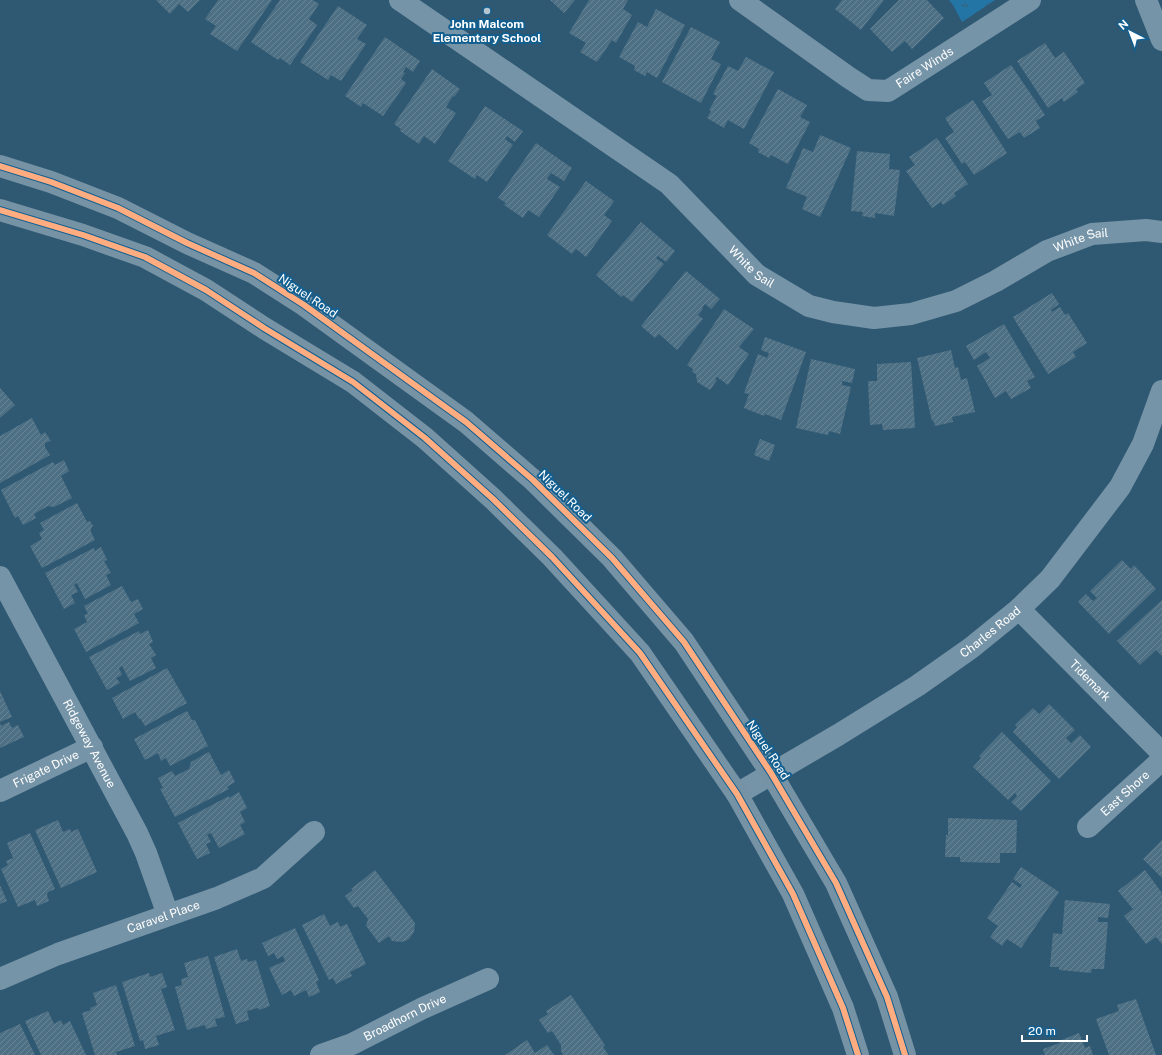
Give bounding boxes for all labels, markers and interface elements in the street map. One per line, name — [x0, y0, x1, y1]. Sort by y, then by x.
marker: John Malcom Elementary School — [482, 6, 492, 16]
north arrow — [1110, 12, 1150, 52]
place label: John Malcom Elementary School — [433, 17, 541, 45]
text: N — [1116, 17, 1131, 32]
street label: Faire Winds — [893, 44, 956, 91]
street label: White Sail — [1051, 226, 1109, 255]
street label: White Sail — [726, 243, 777, 291]
street label: Niguel Road — [276, 271, 340, 321]
street label: Niguel Road — [536, 467, 594, 525]
street label: Charles Road — [957, 603, 1024, 661]
street label: Tidemark — [1067, 657, 1114, 704]
street label: Ridgeway Avenue — [60, 697, 119, 790]
street label: Niguel Road — [744, 718, 792, 782]
street label: Frigate Drive — [11, 747, 81, 791]
street label: East Shore — [1098, 768, 1152, 819]
street label: Caravel Place — [125, 898, 202, 936]
street label: Broadhorn Drive — [361, 991, 449, 1044]
scale bar — [1022, 1017, 1087, 1043]
text: 20 m — [1028, 1024, 1056, 1038]

